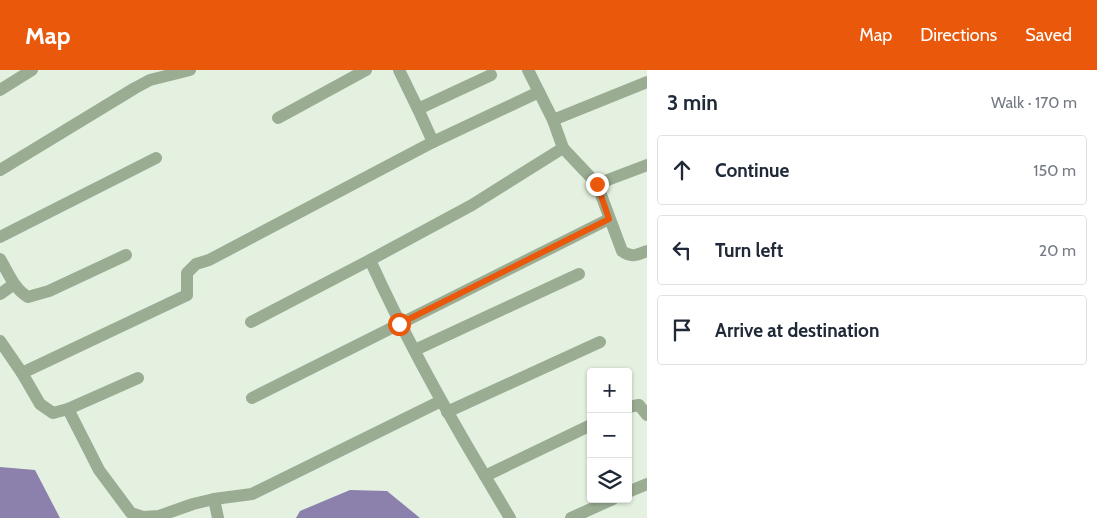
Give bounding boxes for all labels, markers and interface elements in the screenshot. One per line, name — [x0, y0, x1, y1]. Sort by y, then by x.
text: Map — [25, 21, 71, 50]
text: Map — [859, 24, 892, 46]
text: Directions — [920, 24, 997, 46]
text: Saved — [1025, 24, 1072, 46]
text: 3 min — [667, 90, 718, 115]
text: Walk · 170 m — [991, 93, 1077, 112]
icon: ahead — [668, 156, 696, 184]
text: Continue — [715, 159, 789, 182]
text: 150 m — [1033, 161, 1076, 180]
route end — [586, 173, 609, 196]
icon: left — [668, 236, 696, 264]
text: Turn left — [715, 239, 783, 262]
text: 20 m — [1039, 241, 1076, 260]
route start — [388, 313, 411, 336]
icon: arrive — [668, 316, 696, 344]
text: Arrive at destination — [715, 319, 879, 342]
map controls — [587, 368, 632, 503]
button: + — [587, 368, 632, 413]
button: − — [587, 413, 632, 458]
button: layers — [587, 458, 632, 503]

